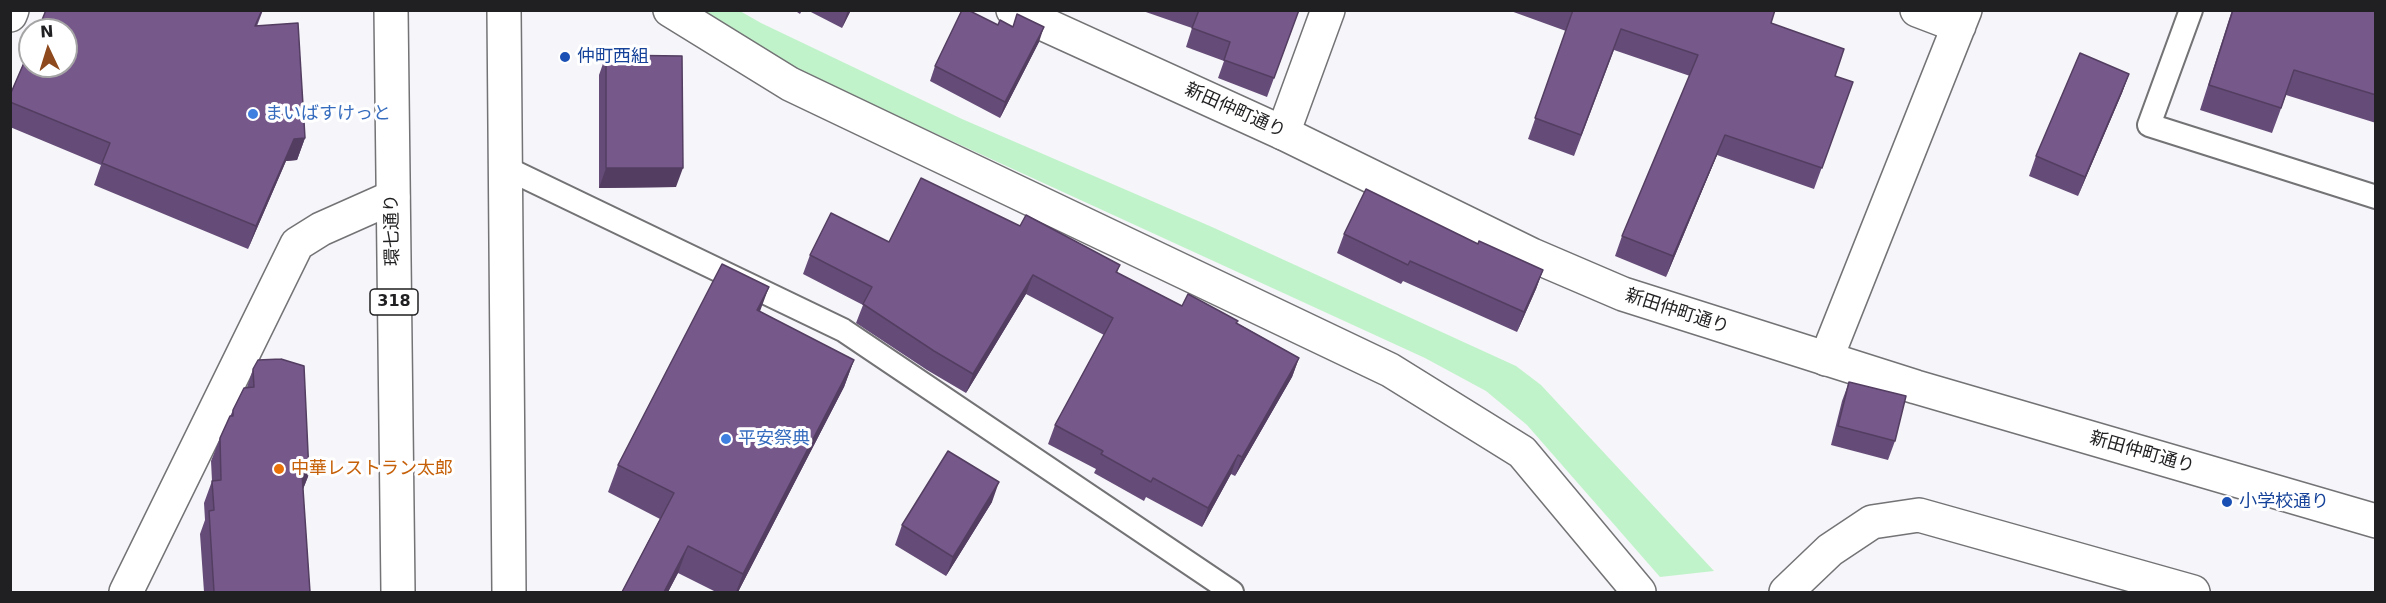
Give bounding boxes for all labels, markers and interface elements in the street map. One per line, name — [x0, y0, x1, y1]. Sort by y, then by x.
north arrow — [18, 18, 78, 78]
text: N — [39, 22, 54, 41]
place label: 仲町西組 — [577, 46, 649, 68]
marker: 仲町西組 — [558, 50, 572, 64]
street label: 新田仲町通り — [1181, 79, 1289, 143]
place label: まいばすけっと — [265, 103, 391, 125]
marker: まいばすけっと — [246, 107, 260, 121]
street label: 環七通り — [382, 194, 404, 266]
street label: 新田仲町通り — [1622, 285, 1732, 339]
road number: 318 — [370, 289, 418, 315]
place label: 平安祭典 — [738, 428, 810, 450]
street label: 新田仲町通り — [2087, 428, 2197, 478]
marker: 平安祭典 — [719, 432, 733, 446]
place label: 中華レストラン太郎 — [291, 458, 453, 480]
marker: 中華レストラン太郎 — [272, 462, 286, 476]
place label: 小学校通り — [2239, 491, 2329, 513]
marker: 小学校通り — [2220, 495, 2234, 509]

